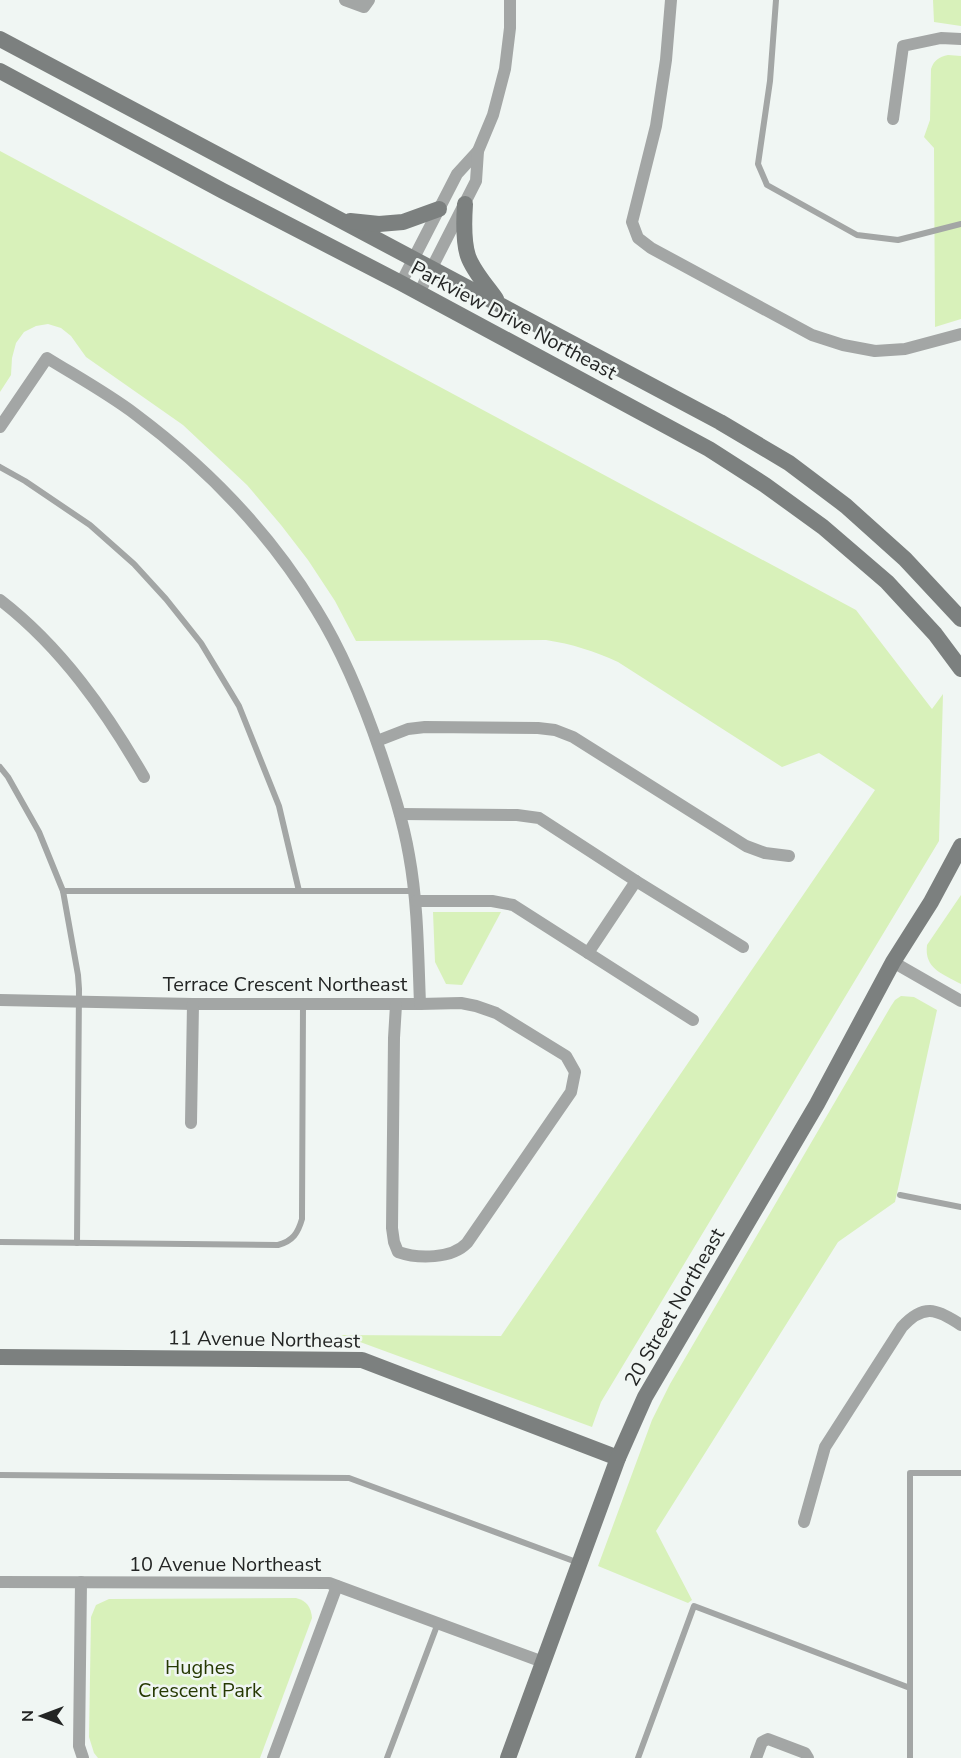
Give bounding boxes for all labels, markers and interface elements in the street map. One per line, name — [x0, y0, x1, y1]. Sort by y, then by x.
street label: Parkview Drive Northeast — [406, 255, 622, 387]
street label: Terrace Crescent Northeast — [163, 971, 408, 998]
street label: 20 Street Northeast — [618, 1222, 731, 1391]
street label: 11 Avenue Northeast — [168, 1324, 361, 1355]
street label: 10 Avenue Northeast — [129, 1551, 322, 1578]
park label: Hughes Crescent Park — [138, 1654, 263, 1704]
north arrow — [12, 1686, 72, 1746]
text: N — [17, 1710, 39, 1722]

